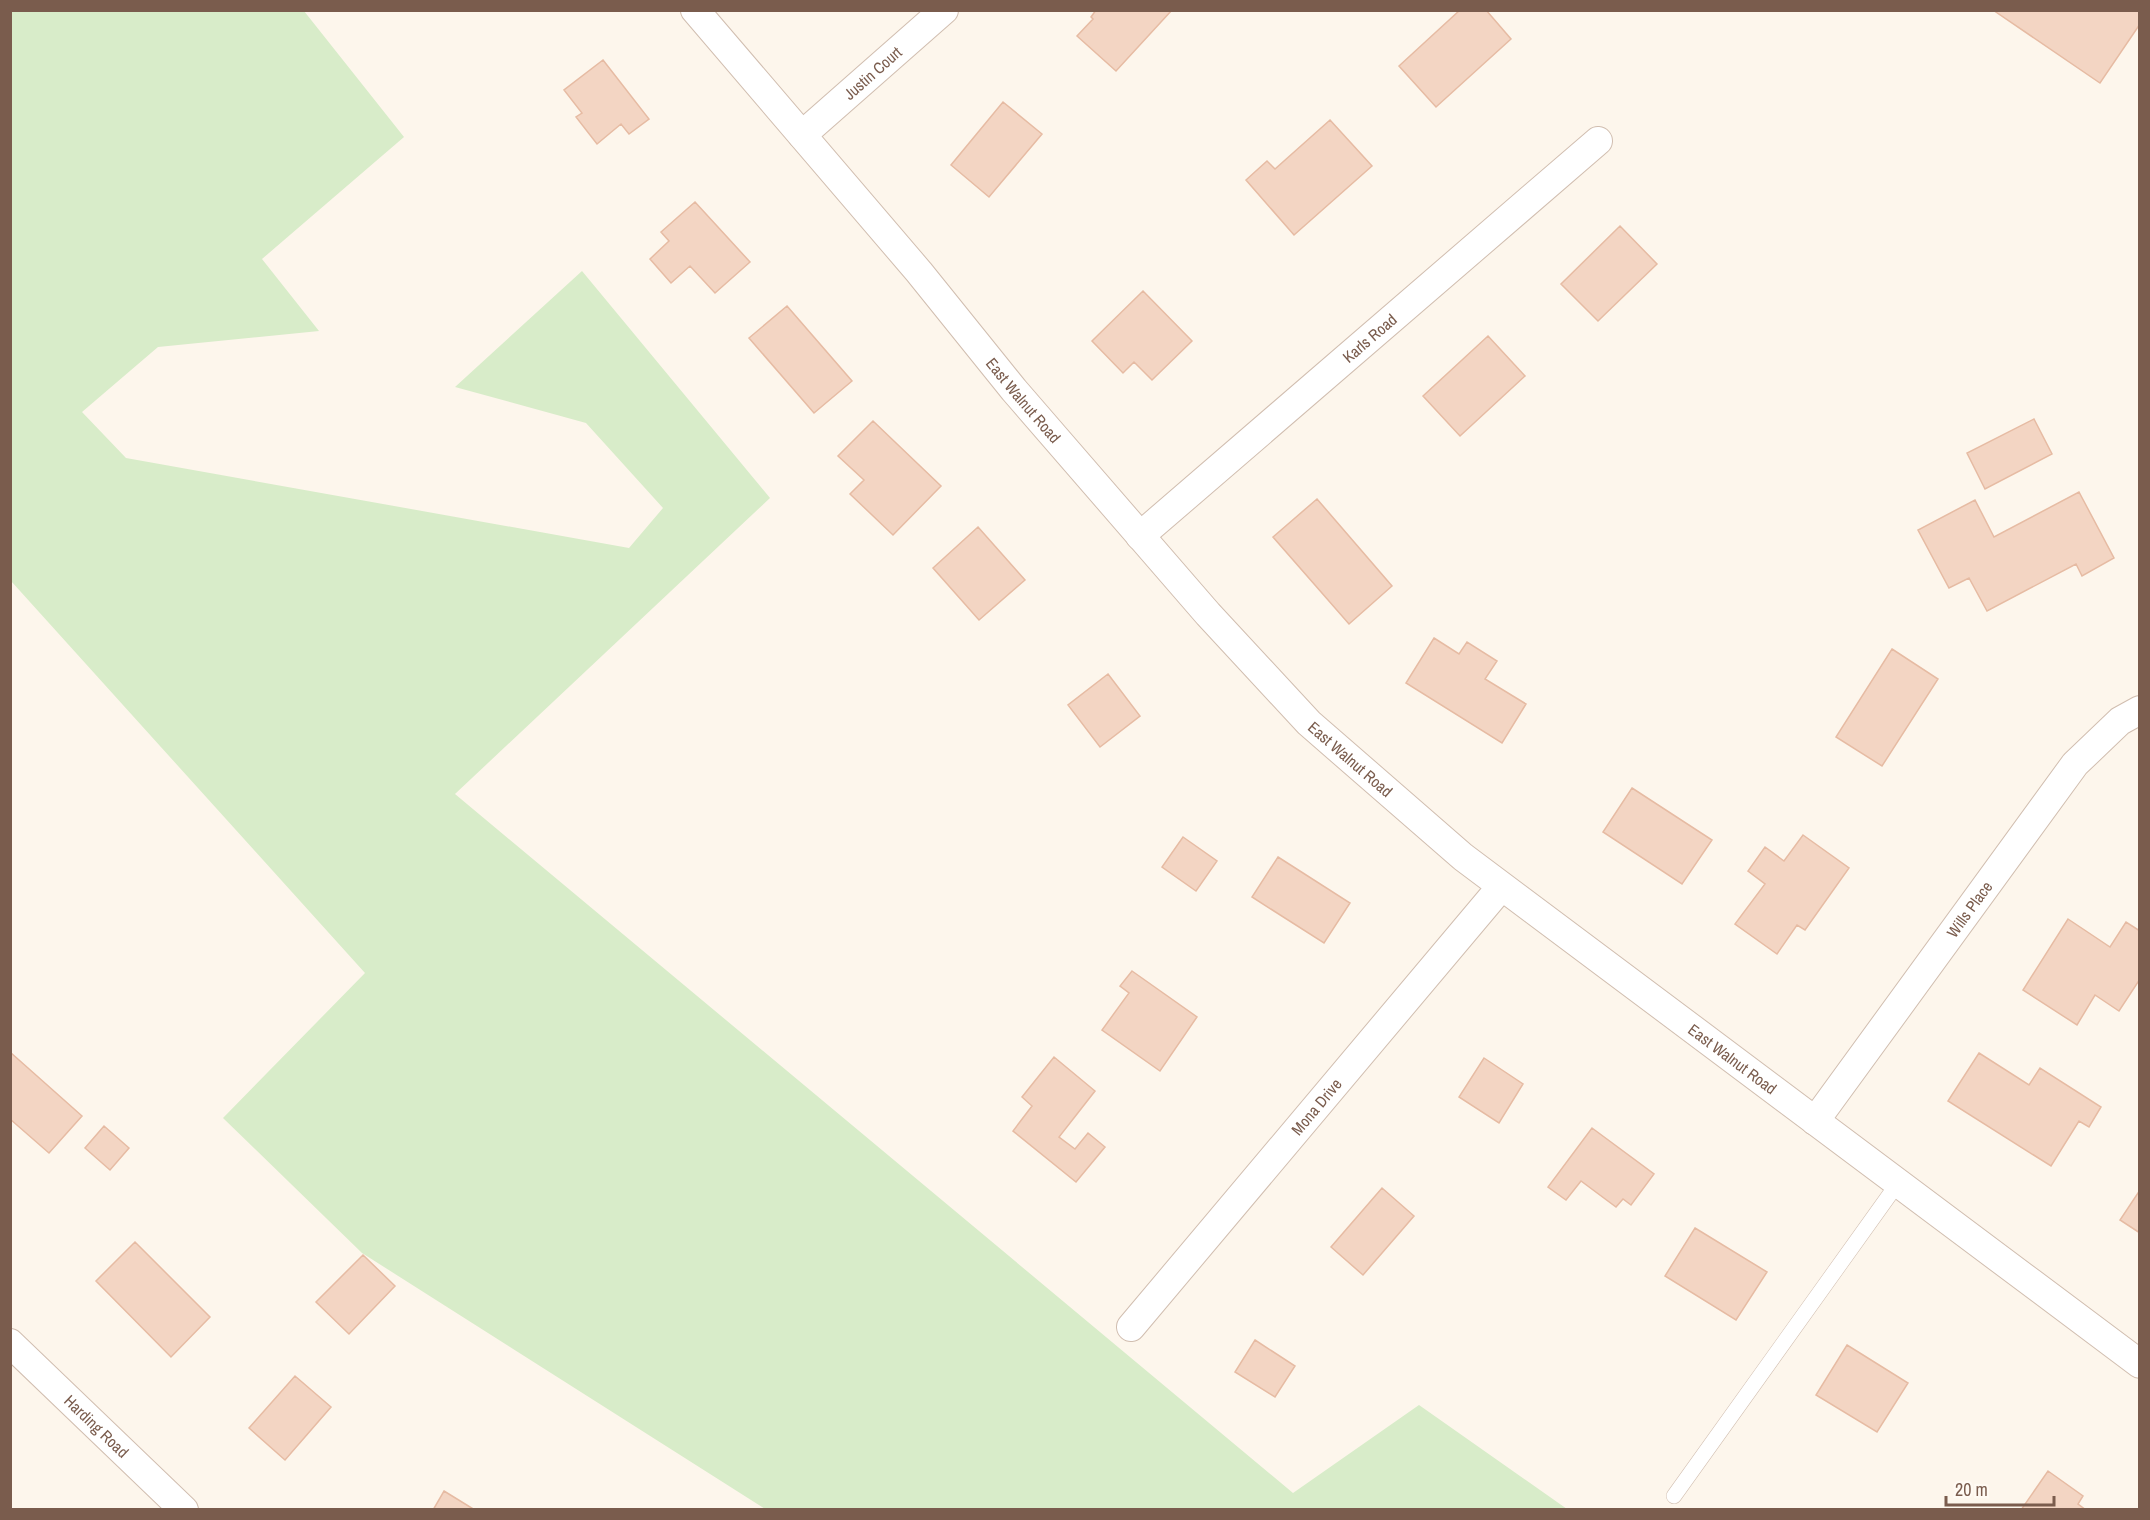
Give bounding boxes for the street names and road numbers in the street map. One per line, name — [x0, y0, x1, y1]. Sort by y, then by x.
street label: Justin Court — [839, 41, 907, 105]
street label: Karls Road — [1338, 309, 1401, 368]
street label: East Walnut Road — [981, 353, 1066, 447]
street label: East Walnut Road — [1303, 716, 1397, 802]
street label: Wills Place — [1941, 876, 1997, 942]
street label: East Walnut Road — [1684, 1018, 1781, 1099]
street label: Mona Drive — [1286, 1074, 1347, 1140]
street label: Harding Road — [59, 1390, 134, 1462]

